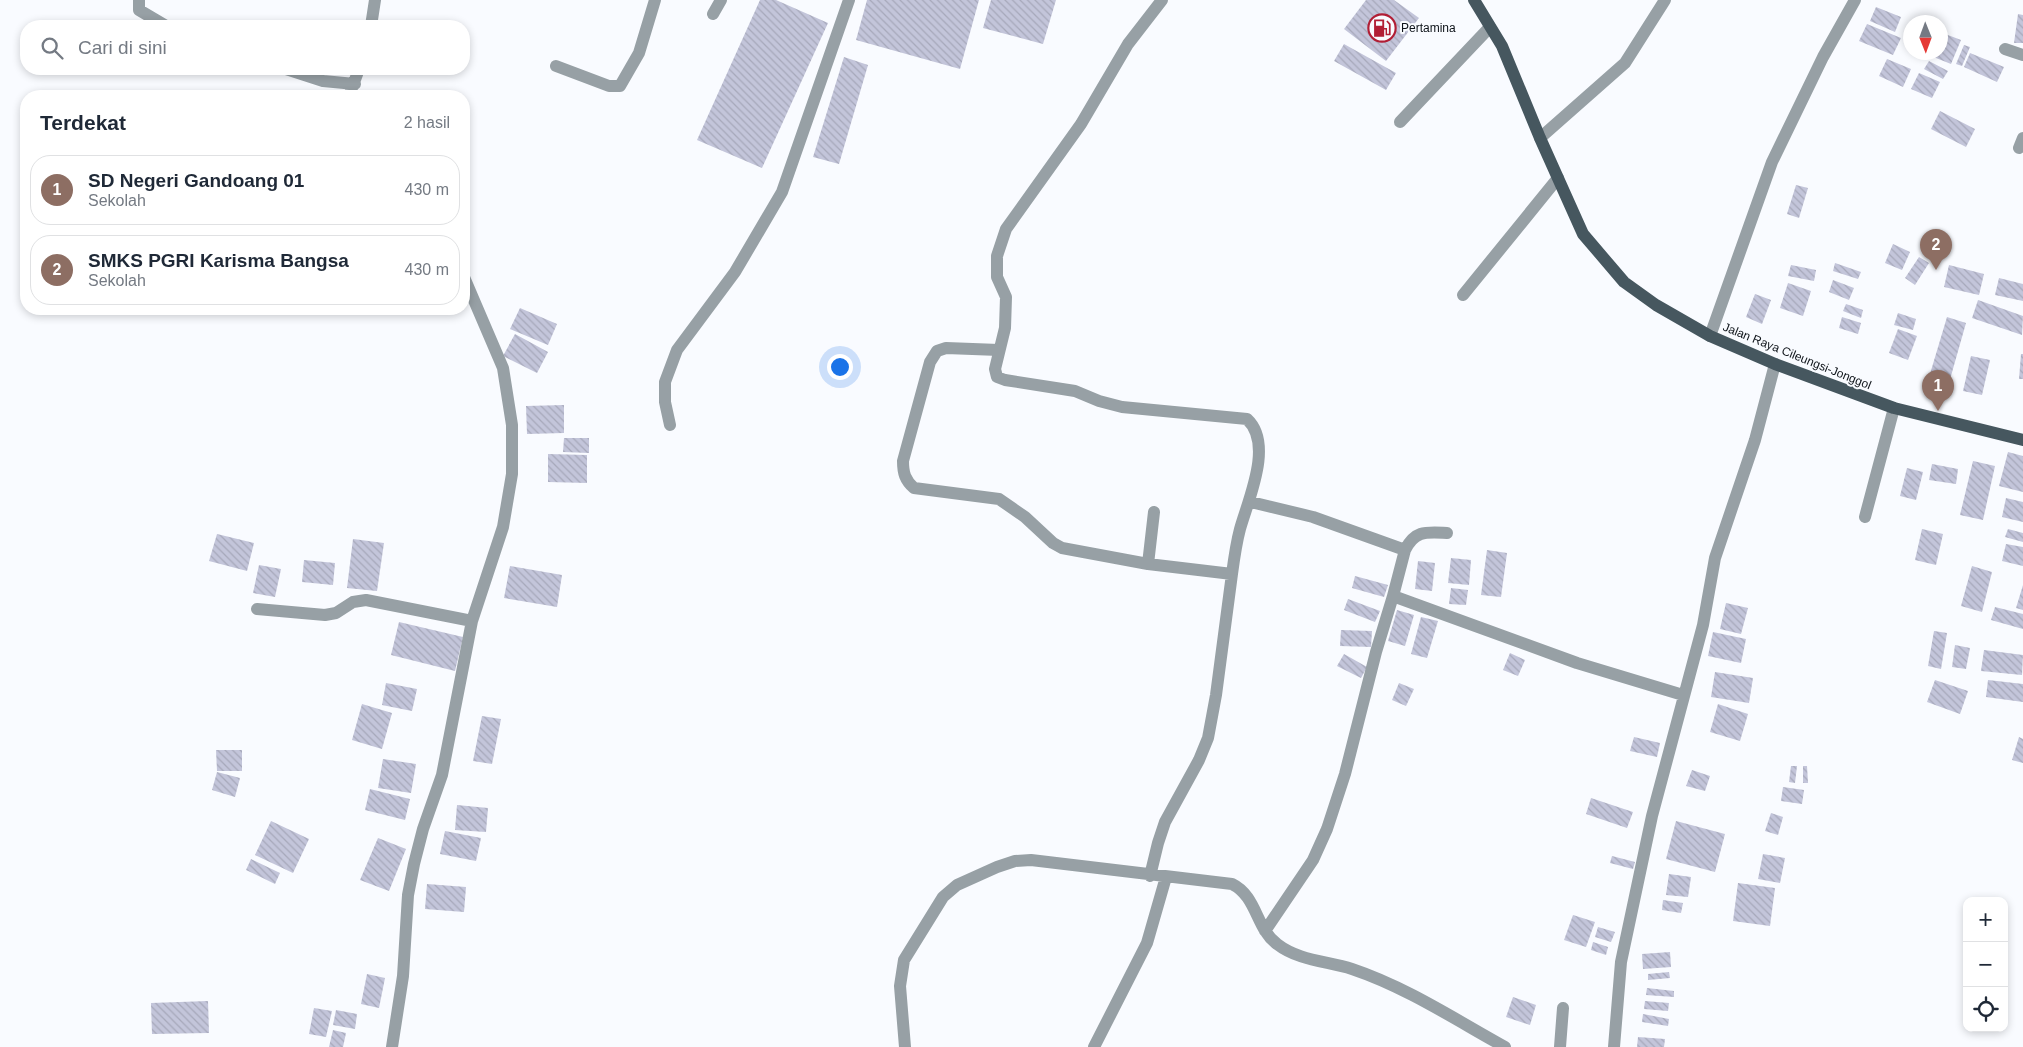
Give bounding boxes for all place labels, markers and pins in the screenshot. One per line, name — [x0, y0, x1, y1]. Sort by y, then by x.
fuel station icon: Pertamina — [1367, 13, 1397, 43]
place label: Pertamina — [1401, 21, 1456, 35]
pin: 2 — [1920, 229, 1952, 270]
pin: 1 — [1922, 370, 1954, 411]

